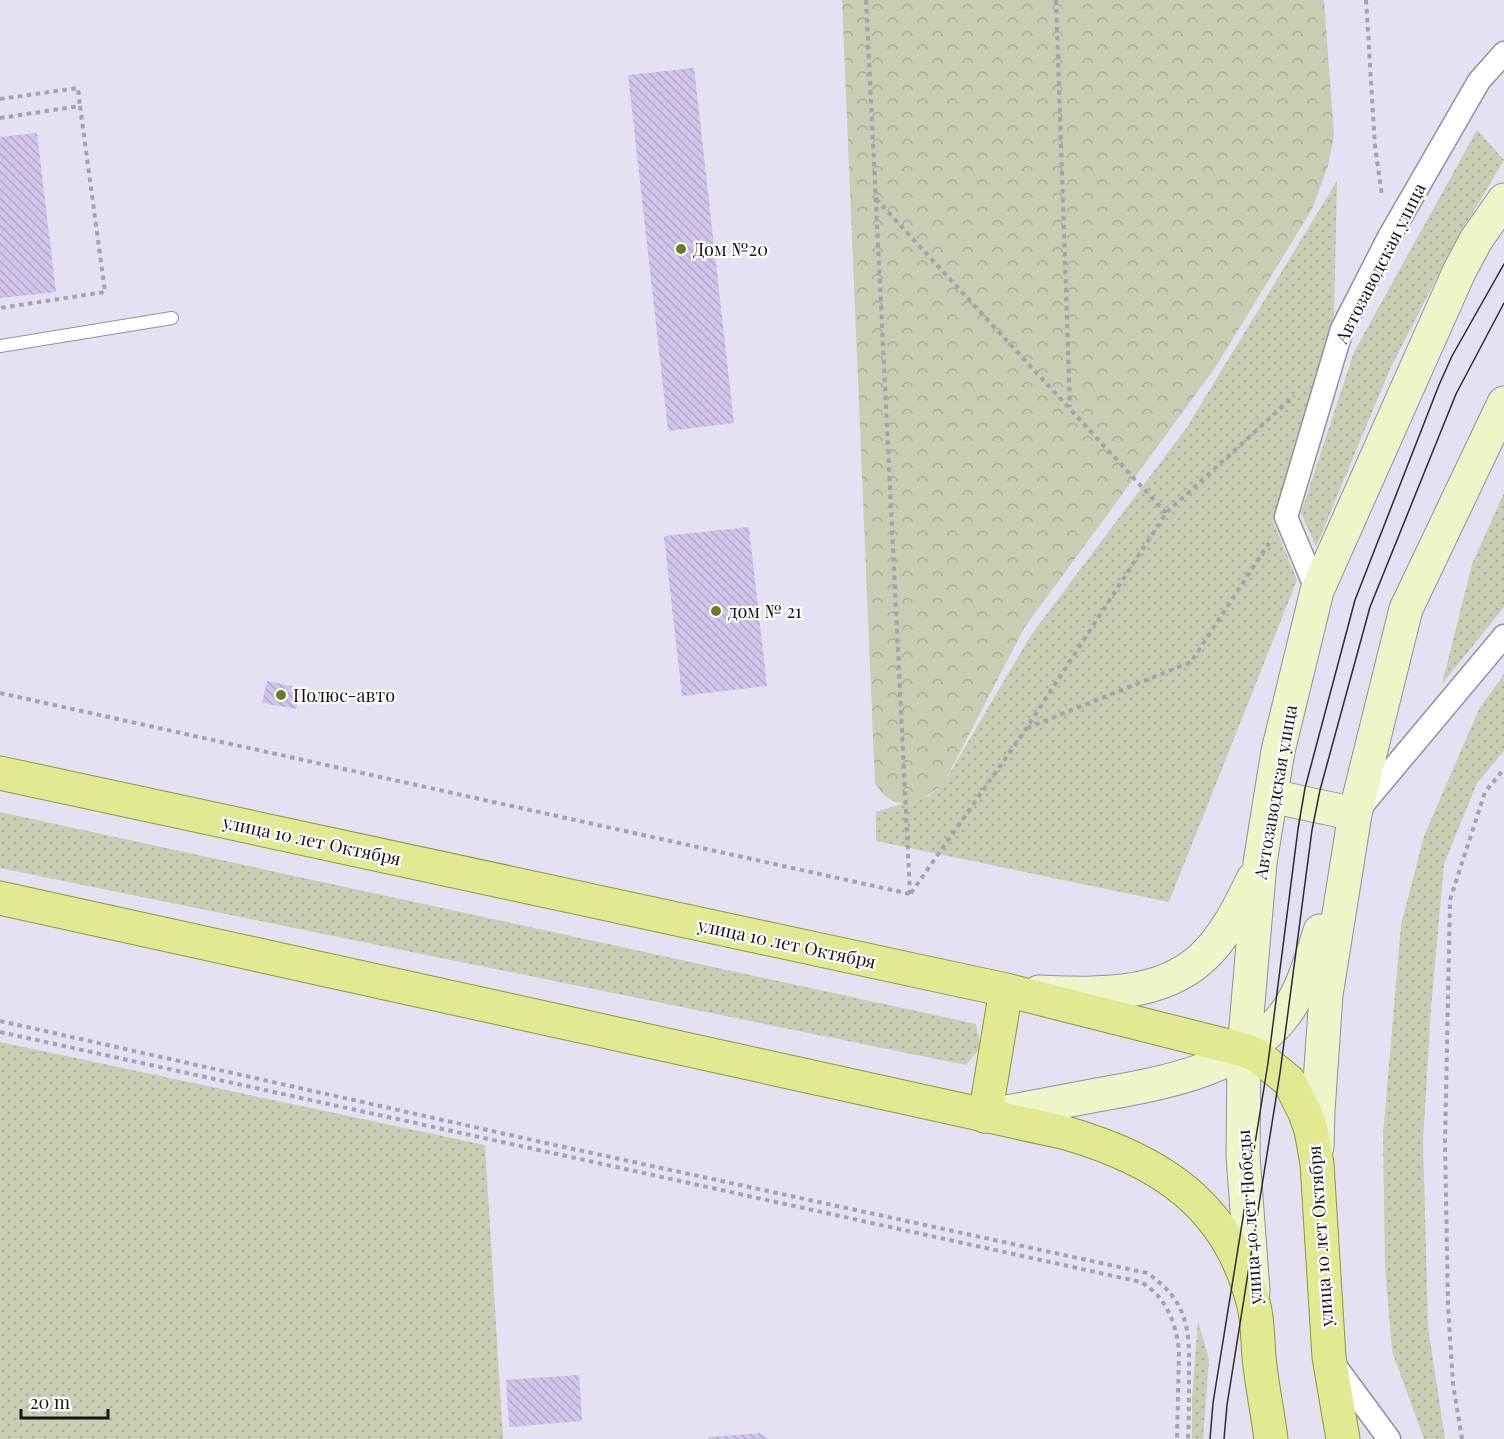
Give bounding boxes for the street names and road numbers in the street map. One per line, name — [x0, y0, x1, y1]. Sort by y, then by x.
street label: Автозаводская улица — [1329, 179, 1431, 348]
street label: Автозаводская улица — [1248, 703, 1302, 882]
street label: улица 10 лет Октября — [220, 809, 403, 871]
street label: улица 10 лет Октября — [695, 912, 878, 974]
street label: улица 40 лет Победы — [1231, 1128, 1267, 1306]
street label: улица 10 лет Октября — [1302, 1144, 1338, 1328]

